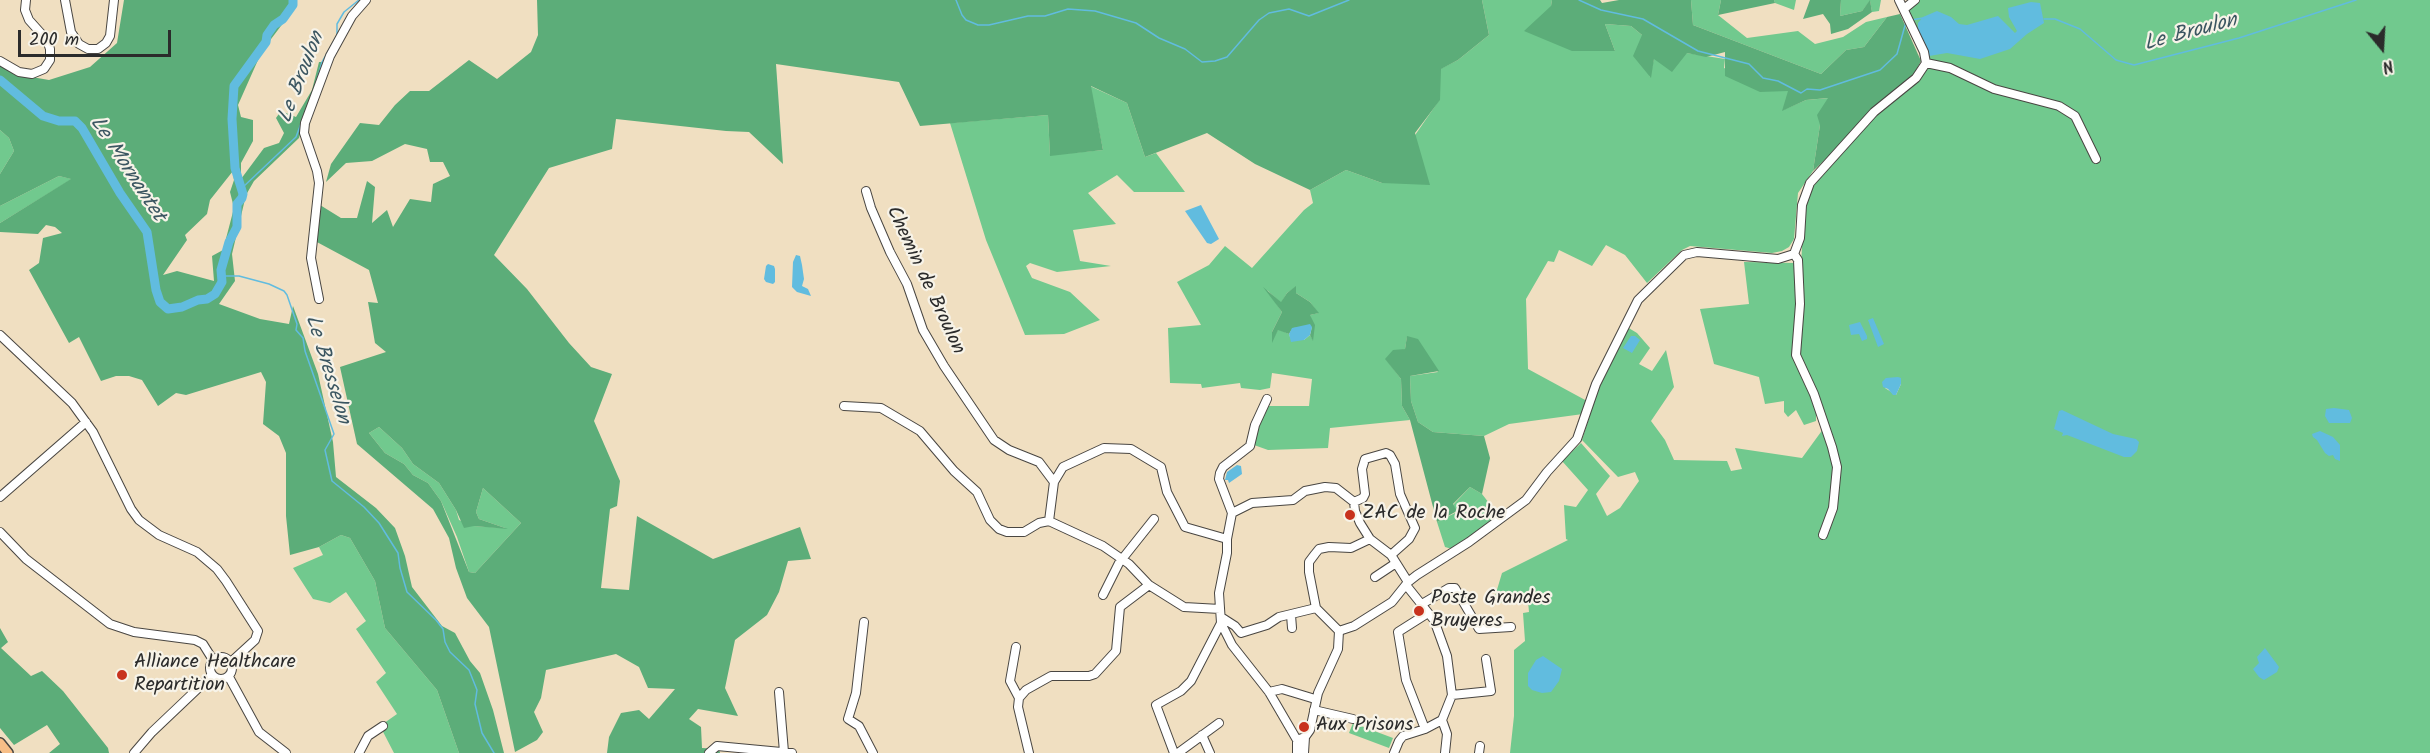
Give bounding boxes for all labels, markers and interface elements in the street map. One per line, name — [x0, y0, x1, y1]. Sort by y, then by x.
water label: Le Broulon — [2142, 10, 2240, 58]
scale bar — [21, 18, 174, 56]
north arrow — [2352, 18, 2412, 78]
text: 200 m — [29, 26, 79, 55]
water label: Le Broulon — [274, 29, 332, 127]
text: N — [2379, 52, 2396, 79]
water label: Le Mornantet — [83, 113, 169, 227]
street label: Chemin de Broulon — [879, 203, 969, 359]
water label: Le Bresselon — [298, 313, 354, 427]
place label: ZAC de la Roche — [1362, 503, 1505, 527]
marker: ZAC de la Roche — [1343, 508, 1357, 522]
place label: Poste Grandes Bruyeres — [1431, 588, 1551, 635]
marker: Poste Grandes Bruyeres — [1412, 604, 1426, 618]
place label: Alliance Healthcare Repartition — [134, 652, 296, 699]
marker: Alliance Healthcare Repartition — [115, 668, 129, 682]
place label: Aux Prisons — [1316, 715, 1413, 739]
marker: Aux Prisons — [1297, 720, 1311, 734]

